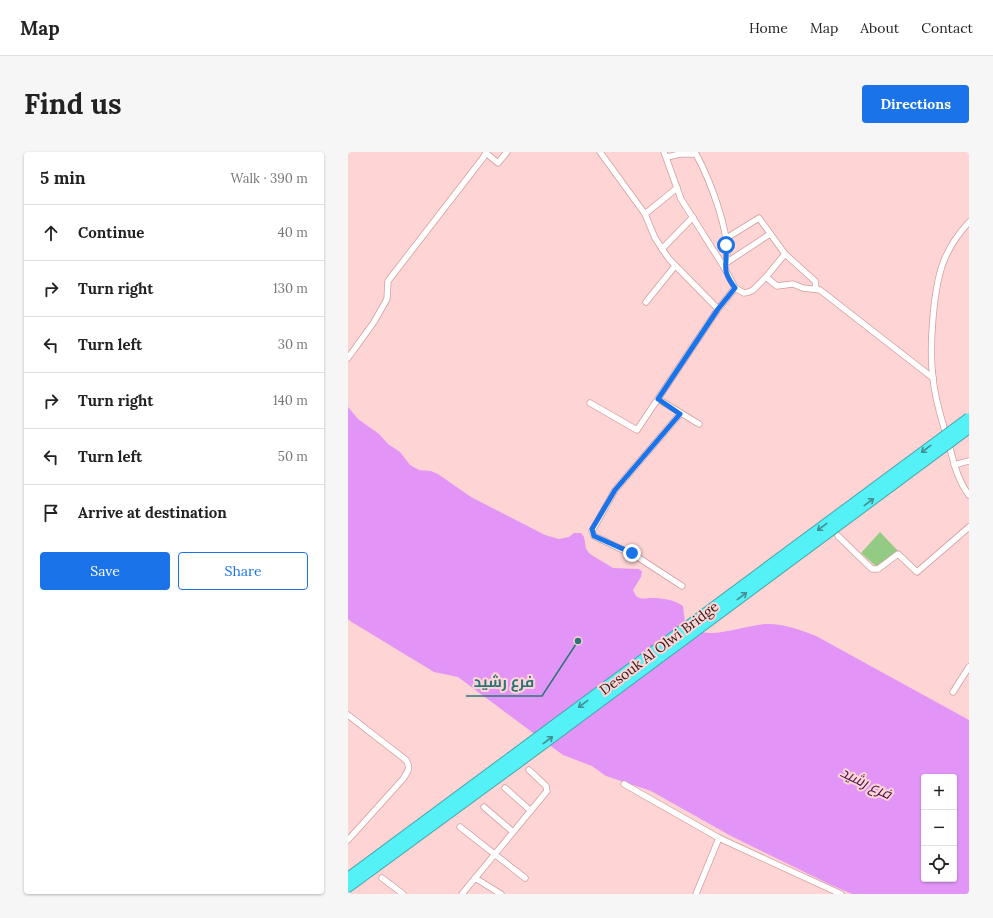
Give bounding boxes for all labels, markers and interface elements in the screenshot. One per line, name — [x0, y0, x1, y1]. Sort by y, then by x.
text: Map — [20, 16, 60, 40]
text: Home — [749, 19, 788, 37]
text: Map — [810, 19, 838, 37]
text: About — [860, 19, 899, 37]
text: Contact — [921, 19, 973, 37]
button: Directions — [862, 85, 969, 123]
text: Find us — [24, 86, 122, 122]
text: 5 min — [40, 167, 86, 189]
text: Walk · 390 m — [230, 170, 308, 187]
icon: ahead — [40, 222, 62, 244]
text: Continue — [78, 223, 144, 242]
text: 40 m — [278, 224, 308, 241]
route start — [717, 236, 735, 254]
icon: right — [40, 278, 62, 300]
text: Turn right — [78, 279, 154, 298]
text: 130 m — [273, 280, 308, 297]
icon: left — [40, 334, 62, 356]
text: Turn left — [78, 335, 142, 354]
text: 30 m — [278, 336, 308, 353]
icon: right — [40, 390, 62, 412]
text: Turn right — [78, 391, 154, 410]
text: 140 m — [273, 392, 308, 409]
one-way arrow — [921, 445, 932, 453]
icon: left — [40, 446, 62, 468]
text: Turn left — [78, 447, 142, 466]
text: 50 m — [278, 448, 308, 465]
one-way arrow — [864, 498, 875, 506]
icon: arrive — [40, 502, 62, 524]
text: Arrive at destination — [78, 503, 227, 522]
one-way arrow — [817, 523, 828, 531]
route end — [623, 544, 641, 562]
button: Save — [40, 552, 170, 590]
button: Share — [178, 552, 308, 590]
one-way arrow — [737, 592, 748, 600]
street label: Desouk Al Olwi Bridge — [596, 597, 722, 699]
callout: فرع رشيد — [466, 669, 542, 696]
text: فرع رشيد — [474, 672, 534, 692]
one-way arrow — [577, 700, 588, 708]
one-way arrow — [542, 736, 553, 744]
water label: فرع رشيد — [837, 762, 896, 804]
map controls — [921, 774, 957, 882]
button: + — [921, 774, 957, 810]
button: − — [921, 810, 957, 846]
button: locate — [921, 846, 957, 882]

